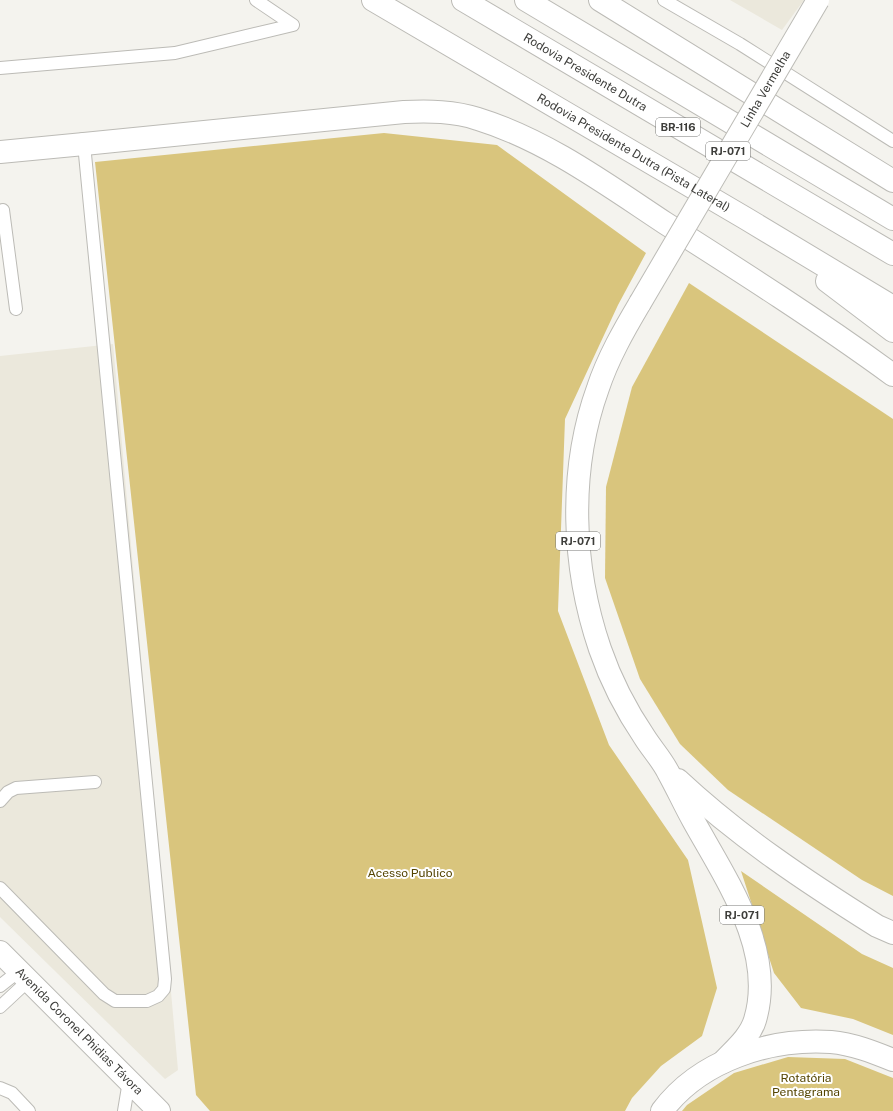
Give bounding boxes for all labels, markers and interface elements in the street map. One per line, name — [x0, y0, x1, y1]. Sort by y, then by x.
street label: Rodovia Presidente Dutra — [521, 30, 650, 114]
street label: Linha Vermelha — [738, 48, 794, 130]
street label: Rodovia Presidente Dutra (Pista Lateral) — [534, 91, 733, 215]
road number: BR-116 — [656, 118, 700, 136]
road number: RJ-071 — [706, 142, 750, 160]
road number: RJ-071 — [556, 532, 600, 550]
park label: Acesso Publico — [368, 866, 453, 880]
road number: RJ-071 — [720, 906, 764, 924]
street label: Avenida Coronel Phidias Távora — [13, 965, 146, 1098]
park label: Rotatória Pentagrama — [772, 1071, 840, 1099]

